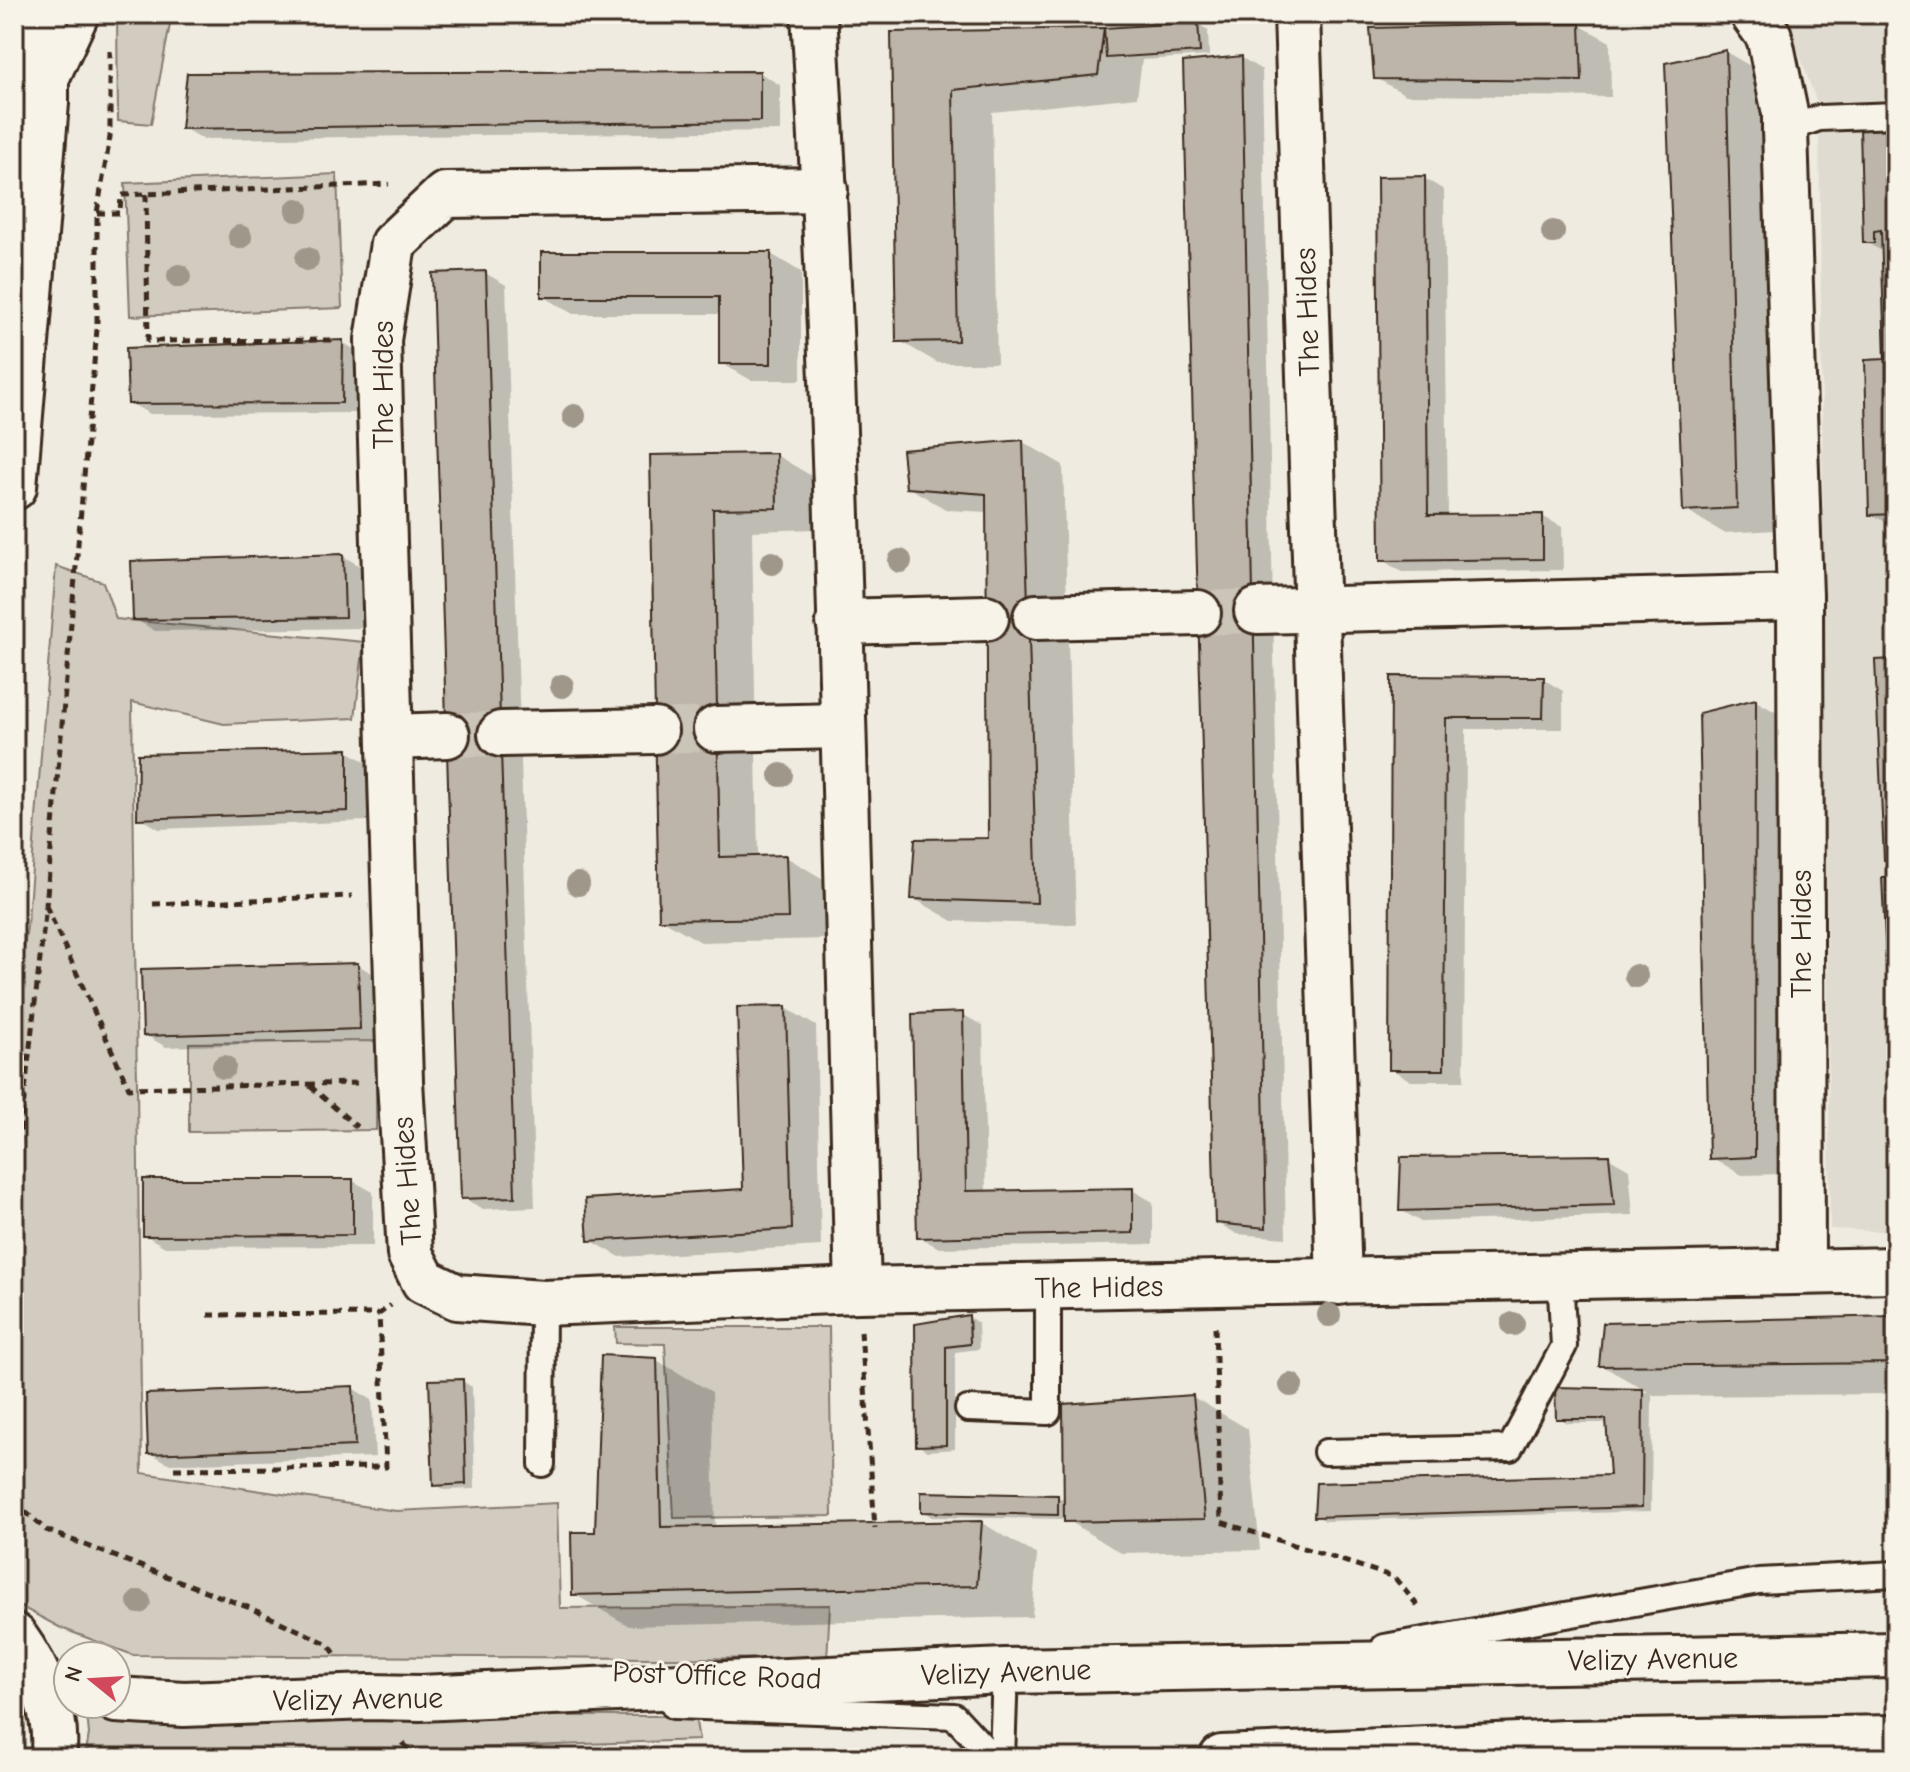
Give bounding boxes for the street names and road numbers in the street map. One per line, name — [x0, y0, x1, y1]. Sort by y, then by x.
street label: The Hides — [1288, 247, 1327, 377]
street label: The Hides — [366, 321, 401, 449]
street label: The Hides — [1784, 870, 1819, 998]
street label: The Hides — [386, 1116, 429, 1246]
street label: The Hides — [1034, 1269, 1164, 1306]
street label: Velizy Avenue — [1567, 1641, 1739, 1678]
street label: Velizy Avenue — [920, 1652, 1092, 1693]
street label: Post Office Road — [612, 1654, 822, 1697]
street label: Velizy Avenue — [272, 1681, 444, 1718]

